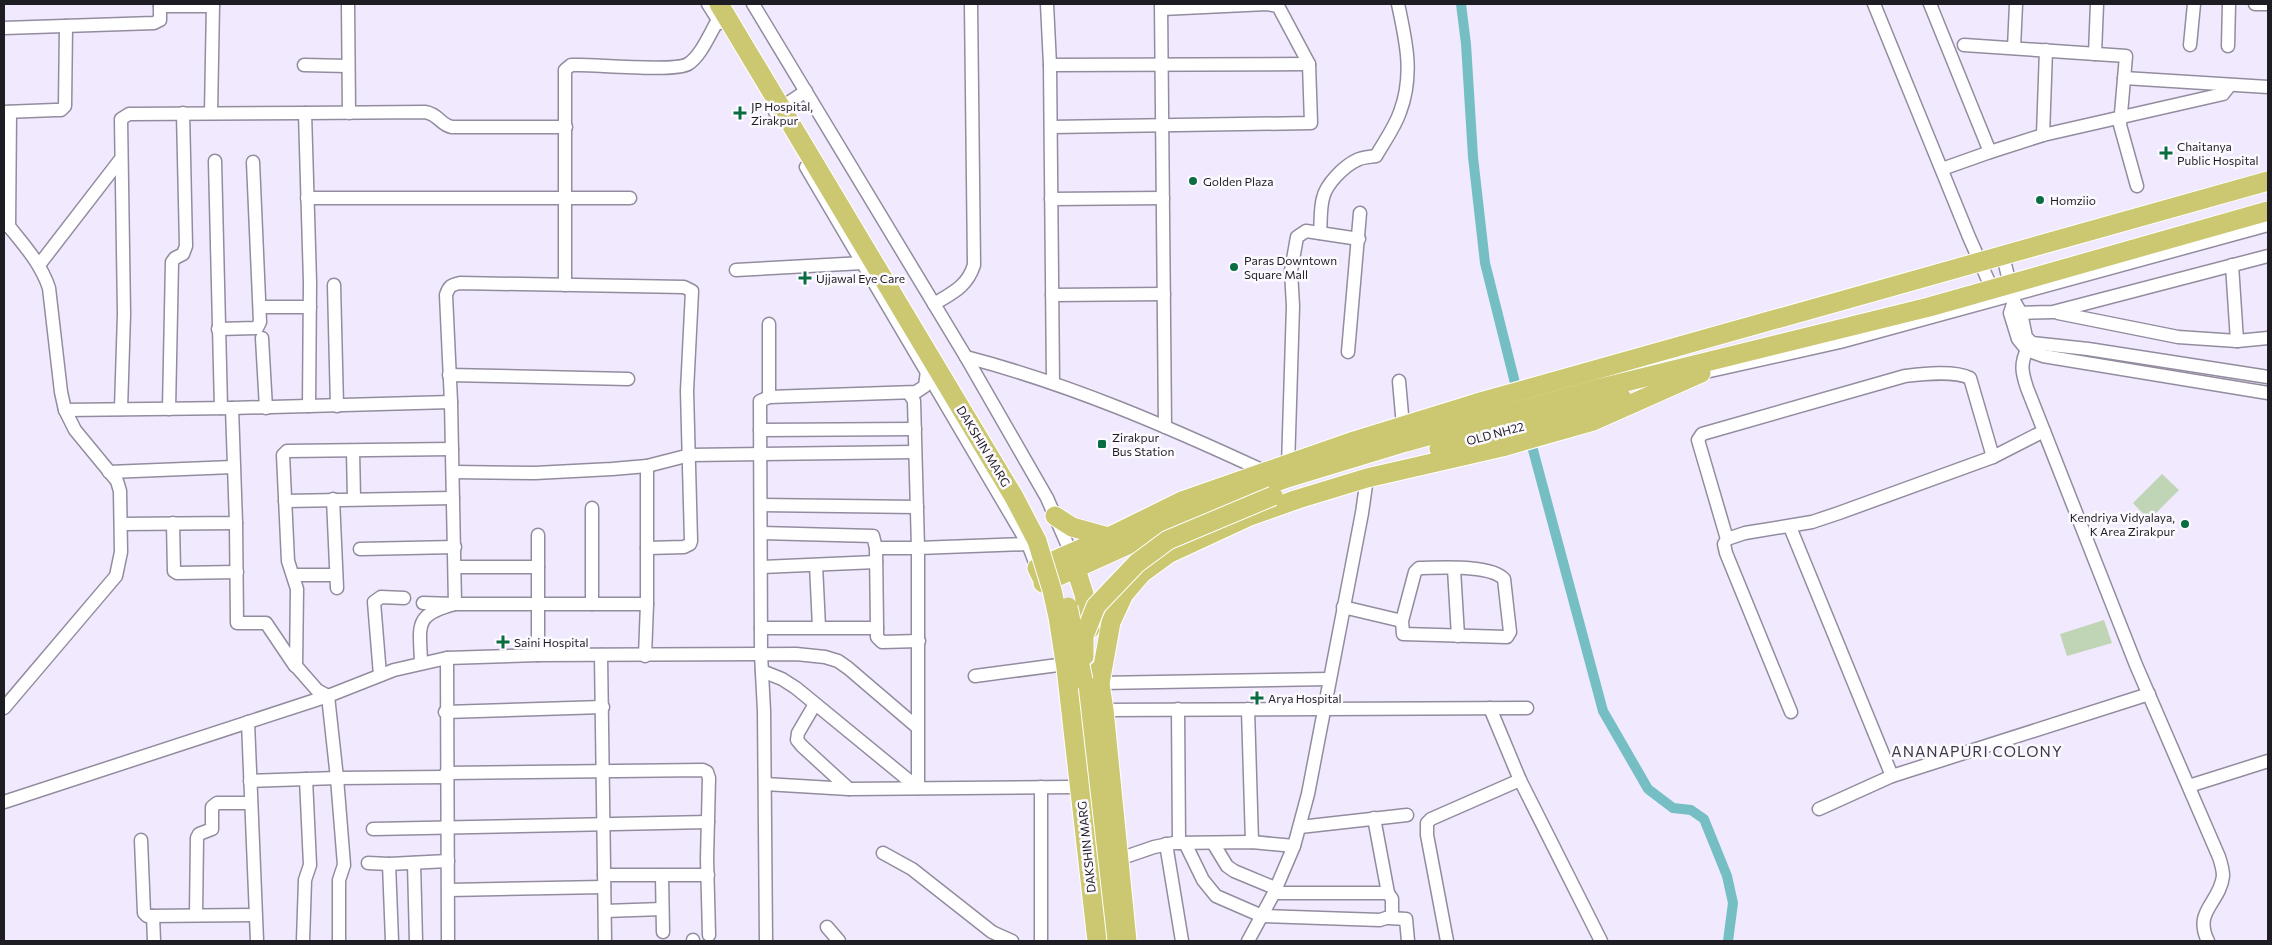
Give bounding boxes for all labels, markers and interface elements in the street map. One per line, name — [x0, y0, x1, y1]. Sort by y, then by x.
place label: JP Hospital, Zirakpur — [751, 99, 813, 127]
marker: JP Hospital, Zirakpur — [733, 106, 747, 120]
place label: Chaitanya Public Hospital — [2177, 139, 2259, 167]
marker: Chaitanya Public Hospital — [2159, 146, 2173, 160]
place label: Golden Plaza — [1203, 174, 1274, 188]
marker: Golden Plaza — [1187, 175, 1199, 187]
place label: Homziio — [2050, 193, 2096, 207]
marker: Homziio — [2034, 194, 2046, 206]
place label: Paras Downtown Square Mall — [1244, 253, 1337, 281]
marker: Paras Downtown Square Mall — [1228, 261, 1240, 273]
marker: Ujjawal Eye Care — [798, 271, 812, 285]
place label: Ujjawal Eye Care — [816, 271, 905, 285]
street label: DAKSHIN MARG — [954, 403, 1014, 489]
street label: OLD NH22 — [1465, 418, 1526, 447]
place label: Zirakpur Bus Station — [1112, 430, 1174, 458]
marker: Zirakpur Bus Station — [1096, 438, 1108, 450]
place label: Kendriya Vidyalaya, K Area Zirakpur — [2070, 510, 2175, 538]
marker: Kendriya Vidyalaya, K Area Zirakpur — [2179, 518, 2191, 530]
marker: Saini Hospital — [496, 635, 510, 649]
place label: Saini Hospital — [514, 635, 589, 649]
marker: Arya Hospital — [1250, 691, 1264, 705]
place label: Arya Hospital — [1268, 691, 1342, 705]
district label: ANANAPURI COLONY — [1891, 742, 2063, 760]
street label: DAKSHIN MARG — [1074, 801, 1098, 893]

